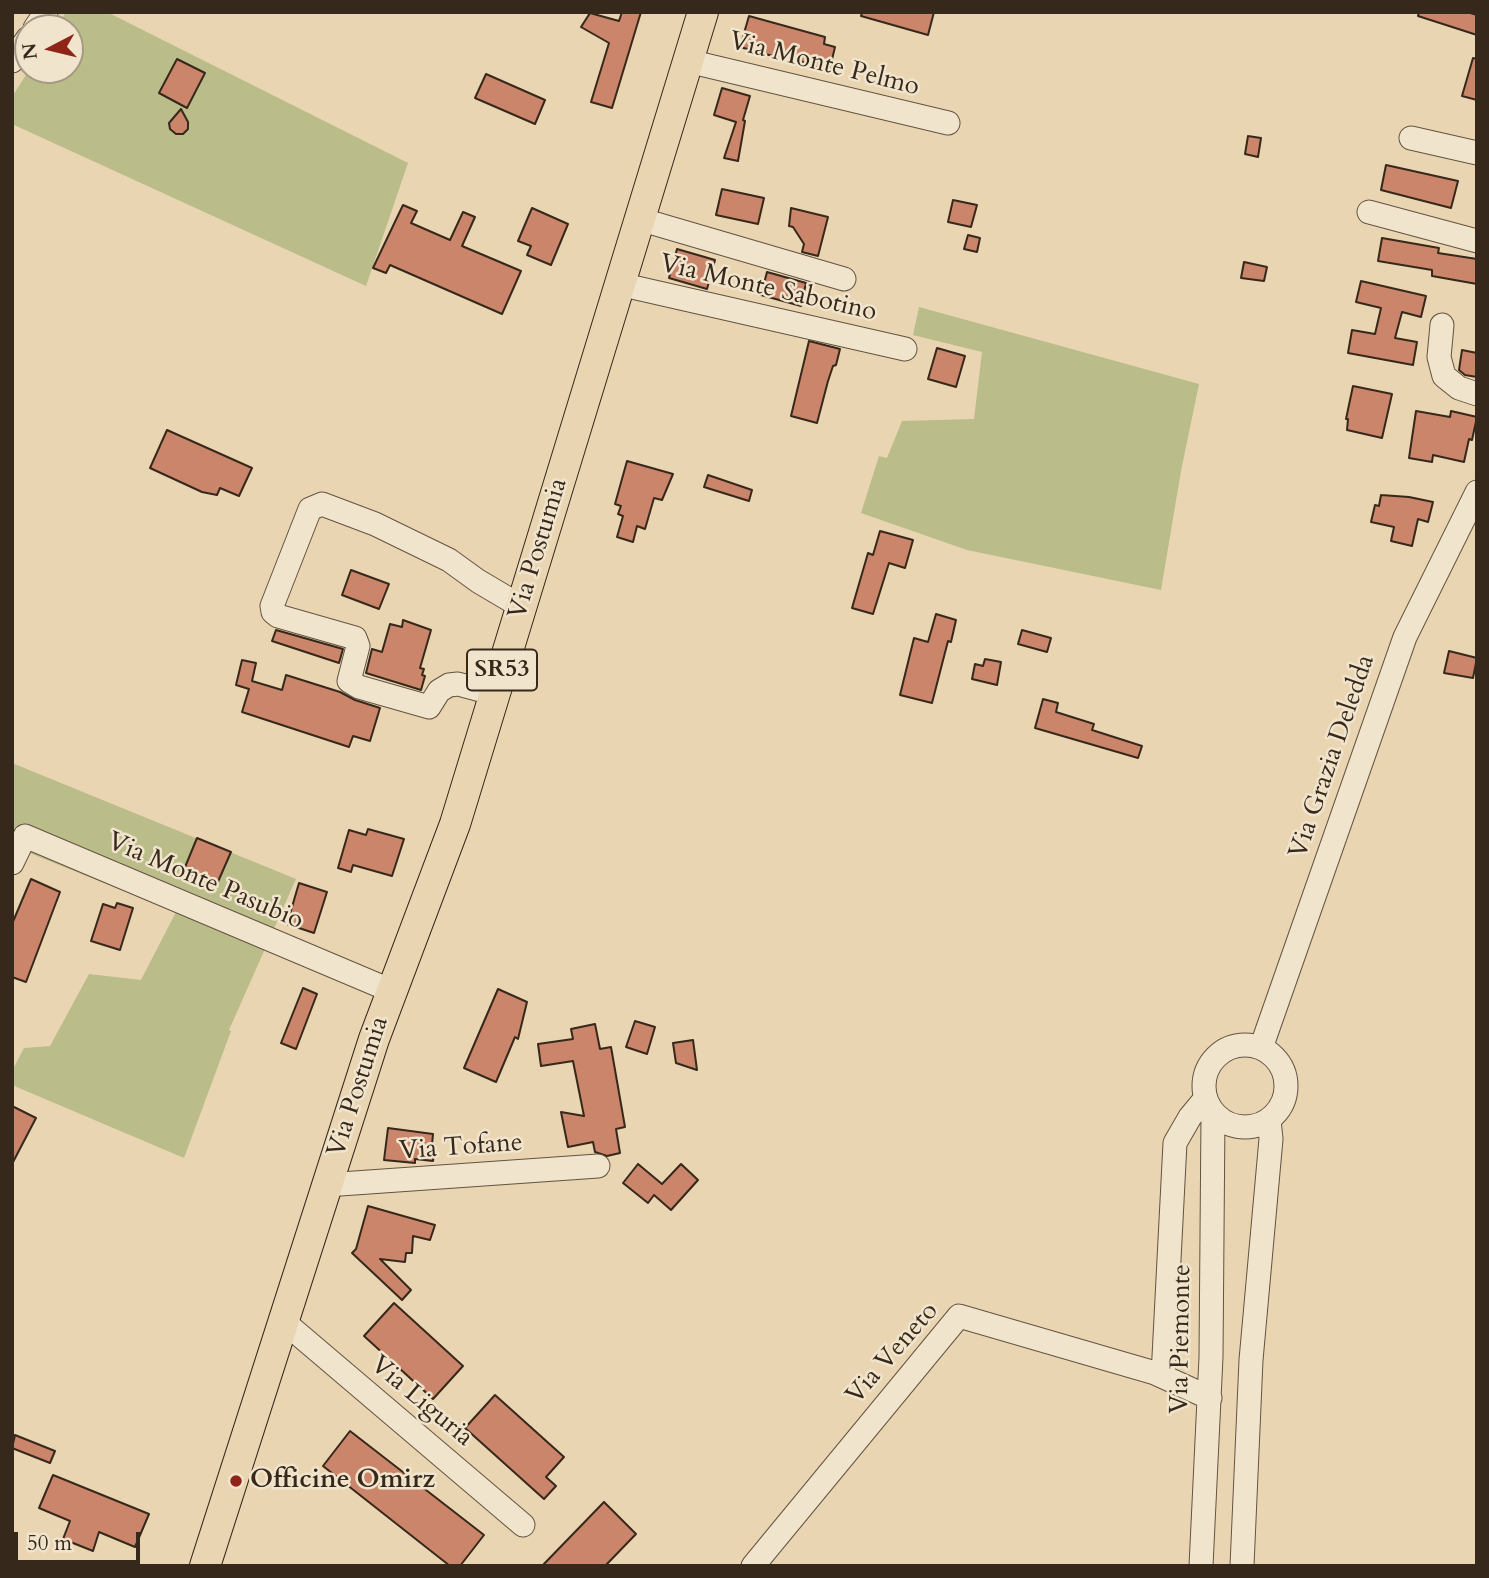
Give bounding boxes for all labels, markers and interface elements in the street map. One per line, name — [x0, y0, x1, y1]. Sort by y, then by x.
north arrow — [14, 14, 84, 84]
street label: Via Monte Pelmo — [726, 26, 922, 104]
text: N — [16, 42, 44, 61]
street label: Via Monte Sabotino — [657, 249, 879, 329]
street label: Via Postumia — [503, 475, 575, 623]
road number: SR53 — [467, 650, 537, 690]
street label: Via Grazia Deledda — [1284, 651, 1382, 863]
street label: Via Monte Pasubio — [102, 827, 308, 937]
street label: Via Postumia — [322, 1013, 396, 1161]
street label: Via Tofane — [398, 1128, 524, 1168]
street label: Via Piemonte — [1165, 1264, 1199, 1414]
street label: Via Veneto — [840, 1297, 946, 1411]
street label: Via Liguria — [363, 1350, 479, 1454]
place label: Officine Omirz — [250, 1465, 435, 1497]
marker: Officine Omirz — [228, 1473, 244, 1489]
scale bar — [18, 1518, 144, 1562]
text: 50 m — [27, 1529, 72, 1558]

